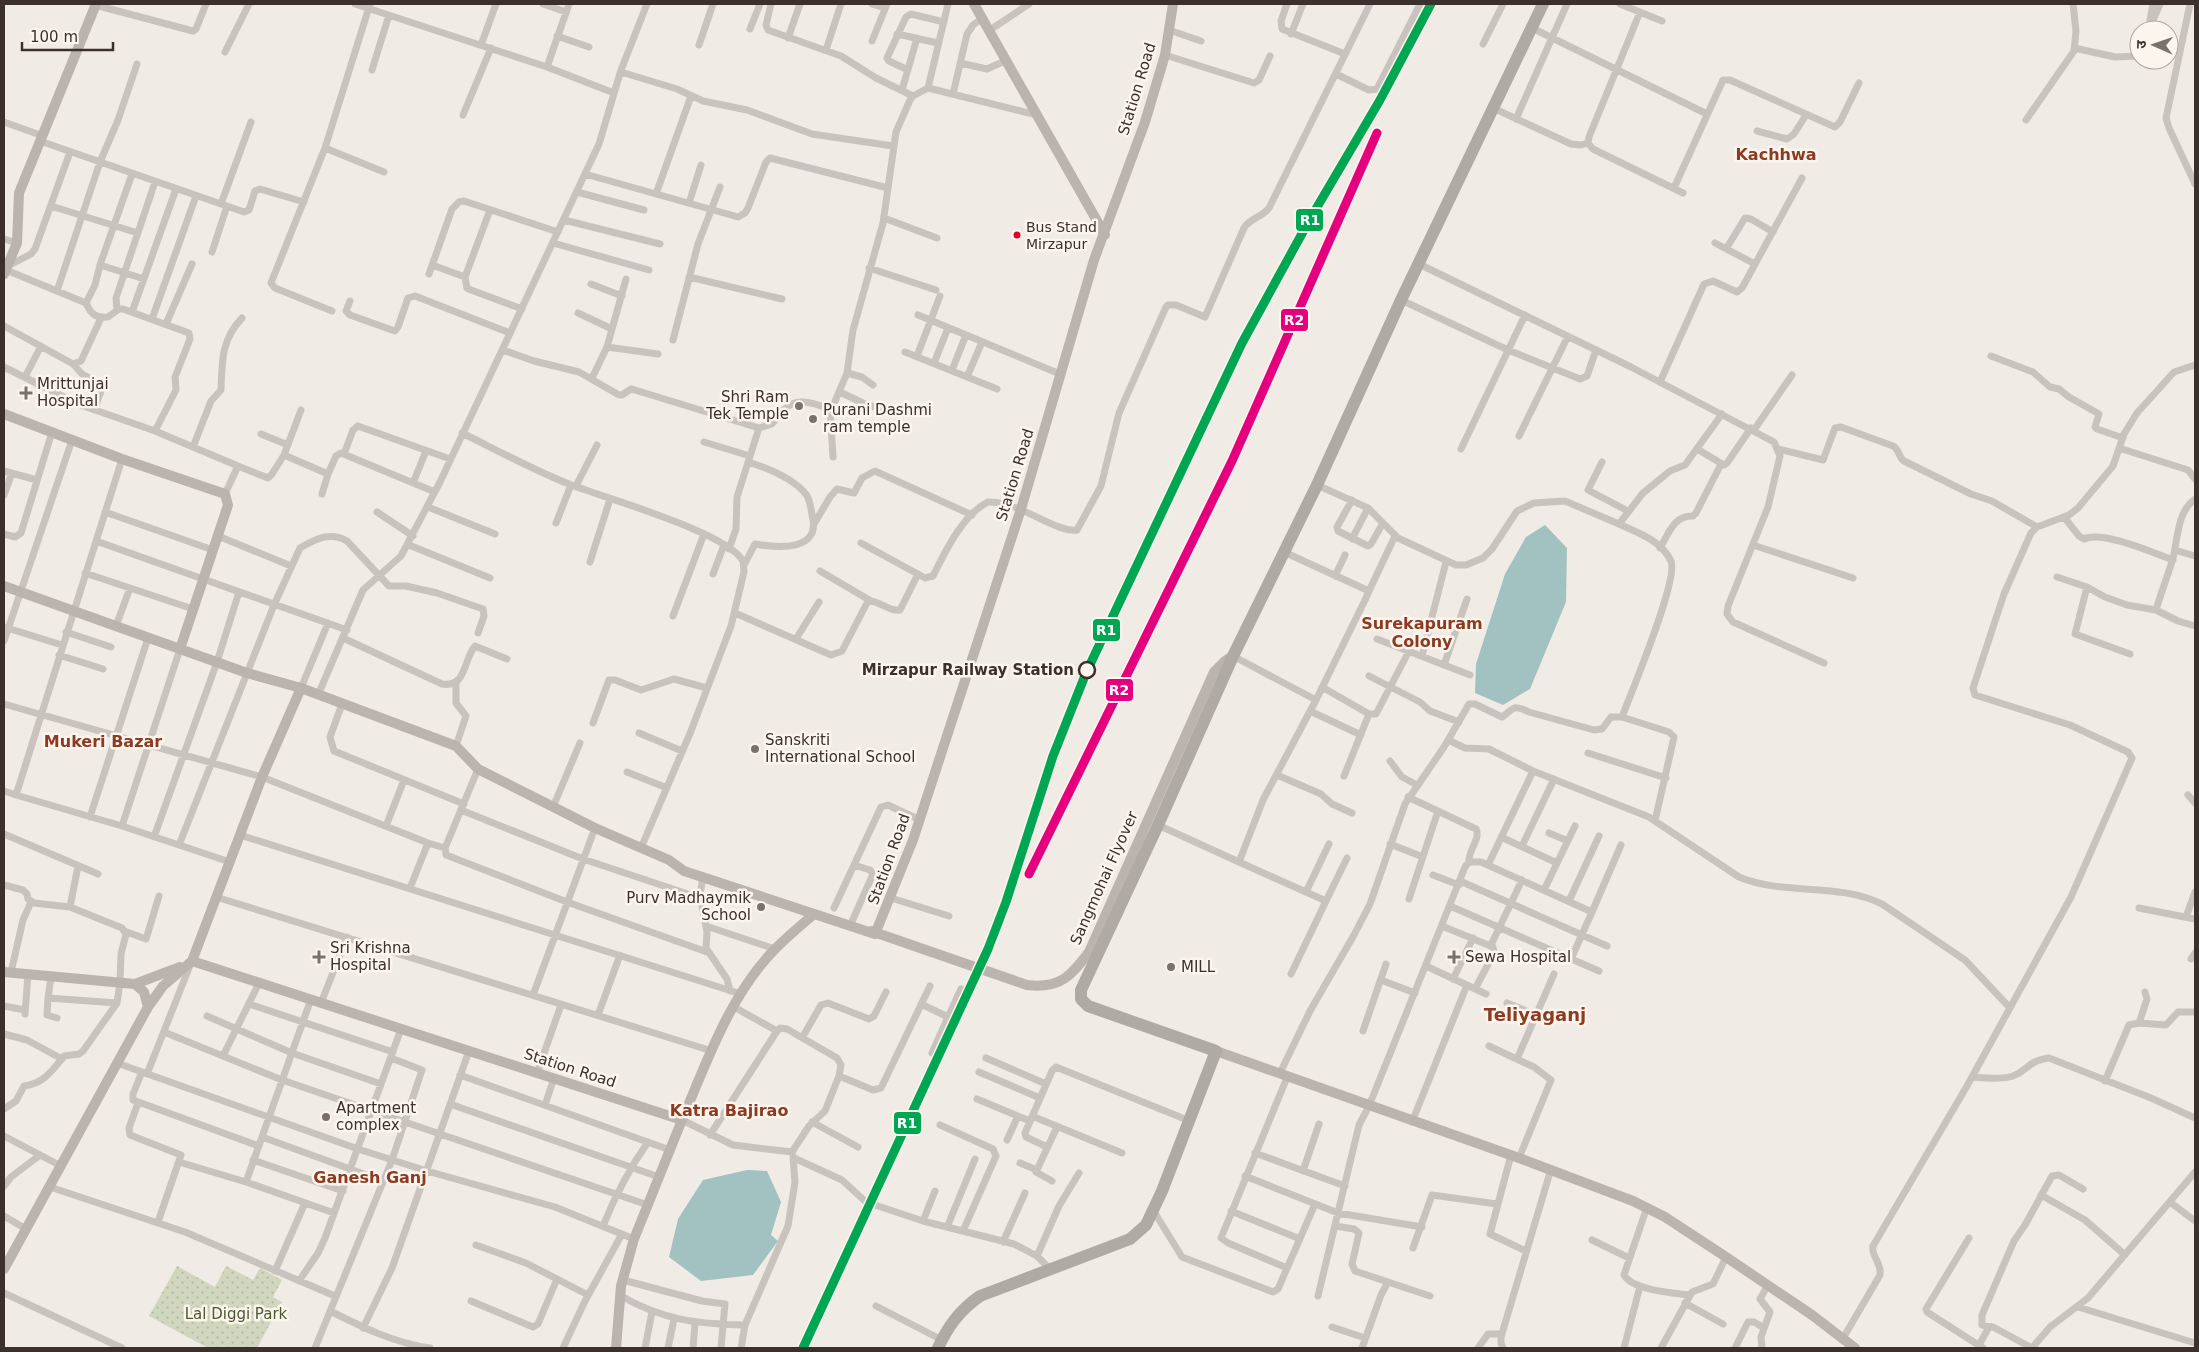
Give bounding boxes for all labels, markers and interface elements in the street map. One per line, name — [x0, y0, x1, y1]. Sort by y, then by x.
scale bar — [22, 20, 114, 52]
north arrow — [2129, 20, 2179, 70]
text: 100 m — [30, 28, 78, 46]
text: उ — [2133, 39, 2149, 49]
street label: Station Road — [1114, 41, 1160, 137]
district label: Kachhwa — [1735, 145, 1817, 164]
line badge: R1 — [1295, 208, 1324, 232]
text: R1 — [1300, 212, 1320, 228]
place label: Bus Stand Mirzapur — [1026, 219, 1097, 252]
marker: Bus Stand Mirzapur — [1012, 230, 1022, 240]
line badge: R2 — [1280, 308, 1309, 332]
text: R2 — [1284, 312, 1304, 328]
place label: Mrittunjai Hospital — [37, 375, 109, 410]
marker: Mrittunjai Hospital — [19, 386, 33, 400]
place label: Shri Ram Tek Temple — [705, 388, 789, 423]
marker: Shri Ram Tek Temple — [793, 400, 805, 412]
place label: Purani Dashmi ram temple — [823, 401, 932, 436]
marker: Purani Dashmi ram temple — [807, 413, 819, 425]
street label: Station Road — [992, 427, 1038, 523]
district label: Surekapuram Colony — [1361, 614, 1483, 651]
line badge: R1 — [1092, 618, 1121, 642]
text: R1 — [1096, 622, 1116, 638]
place label: Mirzapur Railway Station — [862, 661, 1074, 679]
marker: Mirzapur Railway Station — [1078, 661, 1096, 679]
line badge: R2 — [1105, 678, 1134, 702]
text: R2 — [1109, 682, 1129, 698]
place label: Sanskriti International School — [765, 731, 915, 766]
district label: Mukeri Bazar — [44, 732, 162, 751]
marker: Sanskriti International School — [749, 743, 761, 755]
street label: Sangmohai Flyover — [1066, 808, 1142, 948]
street label: Station Road — [864, 811, 914, 907]
place label: Purv Madhaymik School — [626, 889, 751, 924]
marker: Purv Madhaymik School — [755, 901, 767, 913]
place label: Sri Krishna Hospital — [330, 939, 411, 974]
place label: Sewa Hospital — [1465, 948, 1571, 966]
marker: Sri Krishna Hospital — [312, 950, 326, 964]
marker: Sewa Hospital — [1447, 950, 1461, 964]
place label: MILL — [1181, 958, 1216, 976]
marker: MILL — [1165, 961, 1177, 973]
district label: Teliyaganj — [1484, 1004, 1586, 1025]
street label: Station Road — [522, 1045, 618, 1091]
place label: Apartment complex — [336, 1099, 416, 1134]
district label: Katra Bajirao — [670, 1101, 788, 1120]
marker: Apartment complex — [320, 1111, 332, 1123]
line badge: R1 — [893, 1111, 922, 1135]
text: R1 — [897, 1115, 917, 1131]
district label: Ganesh Ganj — [313, 1168, 427, 1187]
park label: Lal Diggi Park — [185, 1305, 288, 1323]

